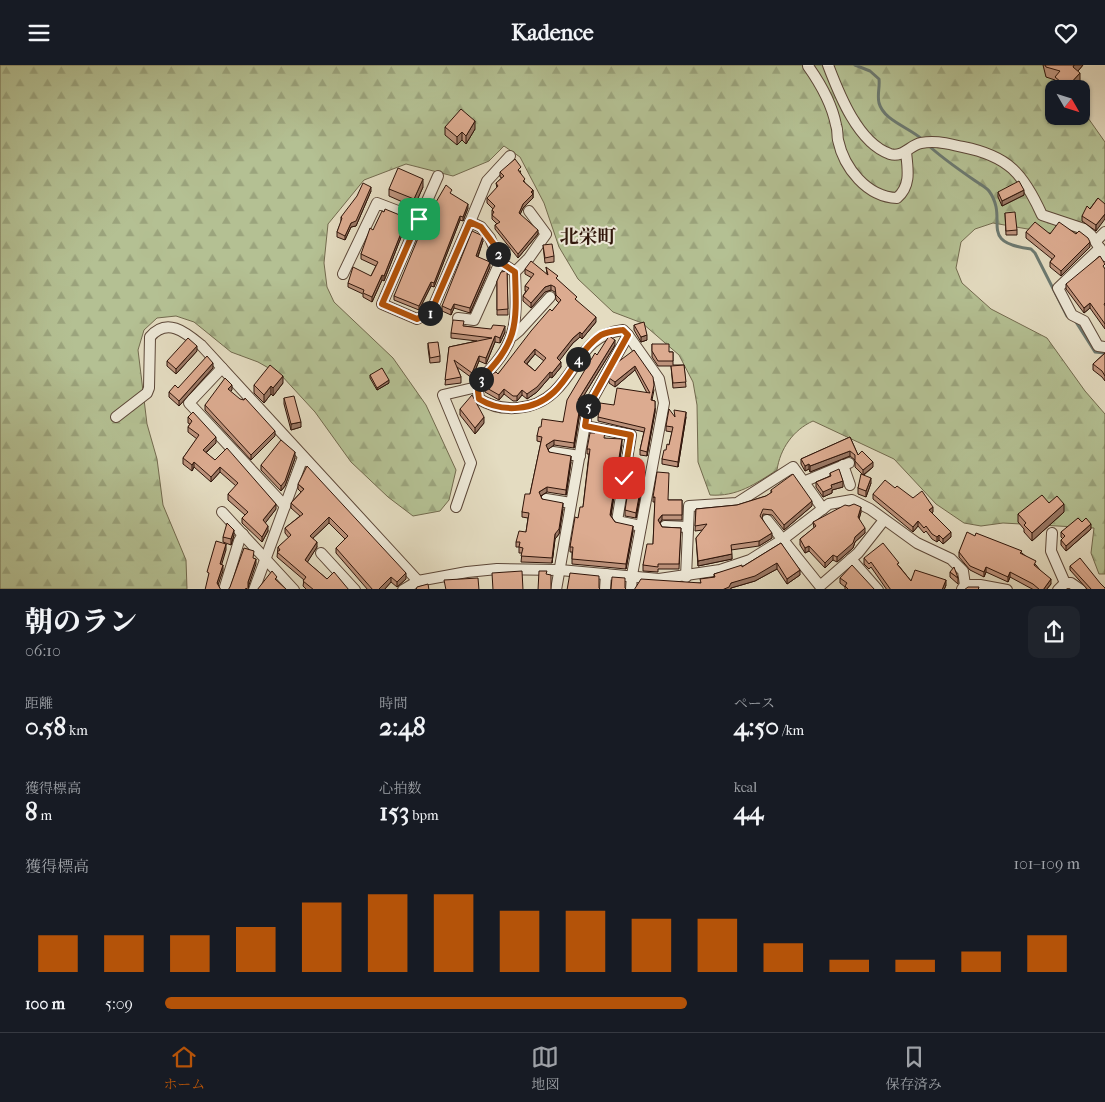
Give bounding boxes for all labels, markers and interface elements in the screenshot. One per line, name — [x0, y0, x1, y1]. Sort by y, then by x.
icon: menu — [25, 19, 53, 47]
icon: heart — [1052, 19, 1080, 47]
text: Kadence — [511, 20, 594, 46]
north arrow — [1045, 80, 1090, 125]
map controls — [1045, 80, 1090, 125]
pin — [398, 198, 440, 240]
icon: arrive — [405, 205, 433, 233]
district label: 北栄町 — [559, 226, 617, 248]
pin: 2 — [486, 241, 510, 267]
text: 2 — [495, 246, 502, 263]
pin: 1 — [418, 301, 442, 325]
text: 1 — [428, 305, 433, 322]
pin: 4 — [566, 347, 590, 371]
text: 4 — [574, 351, 583, 368]
pin: 3 — [468, 367, 494, 391]
text: 3 — [479, 371, 484, 388]
pin: 5 — [576, 393, 600, 419]
text: 5 — [585, 398, 592, 415]
pin — [603, 457, 645, 499]
icon: check — [610, 464, 638, 492]
text: 朝のラン — [25, 605, 137, 638]
button: share — [1028, 606, 1080, 658]
text: 06:10 — [25, 641, 61, 660]
text: 距離 — [25, 695, 53, 712]
text: 時間 — [379, 695, 407, 712]
text: ペース — [734, 695, 775, 712]
text: 0.58 — [25, 712, 66, 741]
text: 2:48 — [379, 712, 426, 741]
text: 4:50 — [734, 712, 779, 741]
text: km — [66, 722, 88, 739]
text: /km — [779, 722, 804, 739]
text: kcal — [734, 779, 757, 796]
text: 獲得標高 — [25, 780, 81, 797]
text: 心拍数 — [379, 780, 421, 797]
text: 44 — [734, 796, 763, 825]
text: 8 — [25, 797, 38, 826]
text: 153 — [379, 797, 409, 826]
text: m — [38, 807, 52, 824]
text: bpm — [409, 807, 439, 824]
text: 101–109 m — [1013, 854, 1080, 873]
text: 獲得標高 — [25, 857, 89, 876]
text: 100 m — [25, 994, 65, 1013]
text: 5:09 — [105, 994, 133, 1013]
tab: ホーム — [163, 1043, 205, 1093]
tab: 地図 — [531, 1043, 559, 1093]
tab: 保存済み — [886, 1043, 942, 1093]

